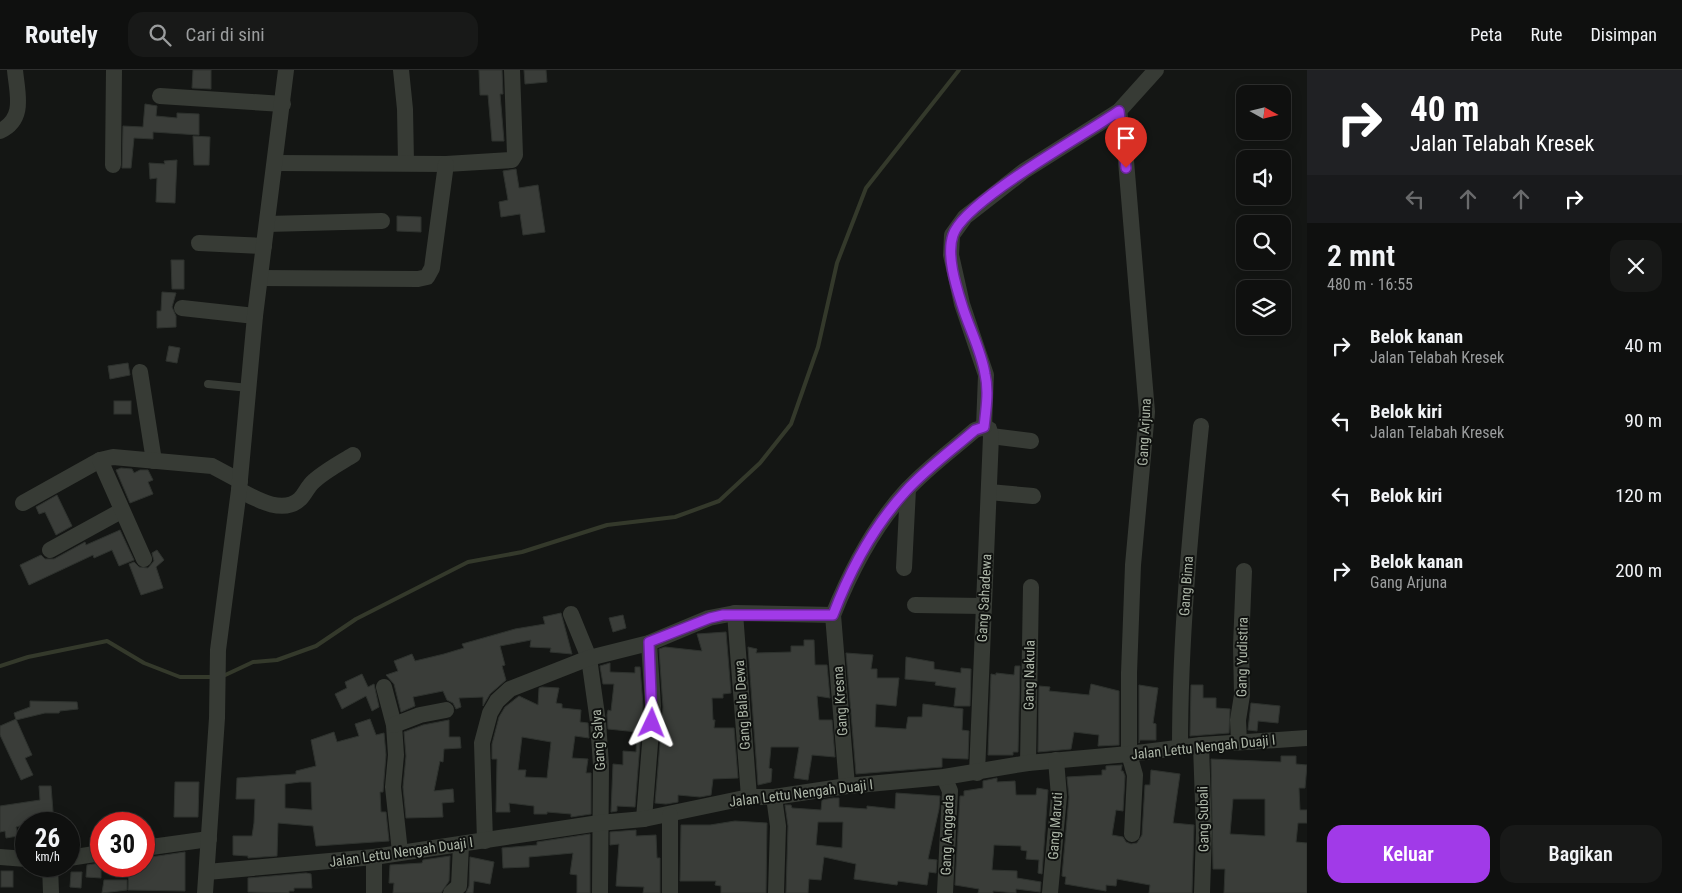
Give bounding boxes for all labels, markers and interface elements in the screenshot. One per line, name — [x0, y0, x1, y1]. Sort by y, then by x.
search box — [128, 12, 478, 57]
text: Routely — [25, 21, 98, 49]
icon: search — [146, 21, 174, 49]
text: Cari di sini — [186, 23, 265, 46]
text: Peta — [1470, 24, 1502, 45]
text: Rute — [1530, 24, 1562, 45]
text: Disimpan — [1590, 24, 1657, 45]
north arrow — [1236, 85, 1291, 140]
map controls — [1236, 85, 1291, 335]
text: 40 m — [1410, 89, 1479, 130]
icon: right — [1327, 90, 1392, 155]
pin — [1105, 117, 1147, 168]
icon: arrive — [1112, 124, 1140, 152]
text: Jalan Telabah Kresek — [1410, 131, 1594, 156]
button: sound — [1236, 150, 1291, 205]
icon: left — [1401, 185, 1429, 213]
icon: ahead — [1454, 185, 1482, 213]
icon: ahead — [1507, 185, 1535, 213]
icon: right — [1560, 185, 1588, 213]
button: search — [1236, 215, 1291, 270]
text: 2 mnt — [1327, 238, 1395, 273]
button: close — [1610, 240, 1662, 292]
text: 480 m · 16:55 — [1327, 275, 1413, 294]
button: layers — [1236, 280, 1291, 335]
text: Belok kanan — [1370, 325, 1463, 348]
icon: right — [1327, 332, 1355, 360]
text: 40 m — [1625, 334, 1662, 357]
text: Jalan Telabah Kresek — [1370, 348, 1504, 367]
street label: Gang Arjuna — [1134, 398, 1154, 466]
text: Belok kiri — [1370, 400, 1442, 423]
icon: left — [1327, 407, 1355, 435]
text: 90 m — [1625, 409, 1662, 432]
text: Jalan Telabah Kresek — [1370, 423, 1504, 442]
icon: left — [1327, 482, 1355, 510]
text: Belok kiri — [1370, 484, 1442, 507]
text: 120 m — [1615, 484, 1662, 507]
text: Belok kanan — [1370, 550, 1463, 573]
street label: Gang Sahadewa — [974, 553, 994, 643]
street label: Gang Bima — [1176, 556, 1196, 616]
icon: right — [1327, 557, 1355, 585]
text: 200 m — [1615, 559, 1662, 582]
text: Gang Arjuna — [1370, 573, 1447, 592]
street label: Gang Yudistira — [1233, 617, 1251, 697]
street label: Gang Nakula — [1020, 640, 1038, 710]
street label: Gang Bala Dewa — [731, 660, 753, 750]
street label: Gang Kresna — [830, 665, 850, 737]
position arrow — [625, 696, 677, 748]
street label: Gang Salya — [588, 709, 608, 771]
street label: Jalan Lettu Nengah Duaji I — [1130, 731, 1276, 763]
street label: Jalan Lettu Nengah Duaji I — [728, 776, 874, 810]
street label: Gang Subali — [1194, 786, 1212, 852]
street label: Gang Maruti — [1045, 792, 1065, 860]
street label: Gang Anggada — [938, 794, 956, 876]
speed limit sign: 30 — [90, 812, 155, 877]
text: 26 — [35, 824, 60, 853]
button: Keluar — [1327, 825, 1490, 883]
button: Bagikan — [1500, 825, 1662, 883]
street label: Jalan Lettu Nengah Duaji I — [328, 834, 474, 870]
text: km/h — [35, 850, 60, 864]

